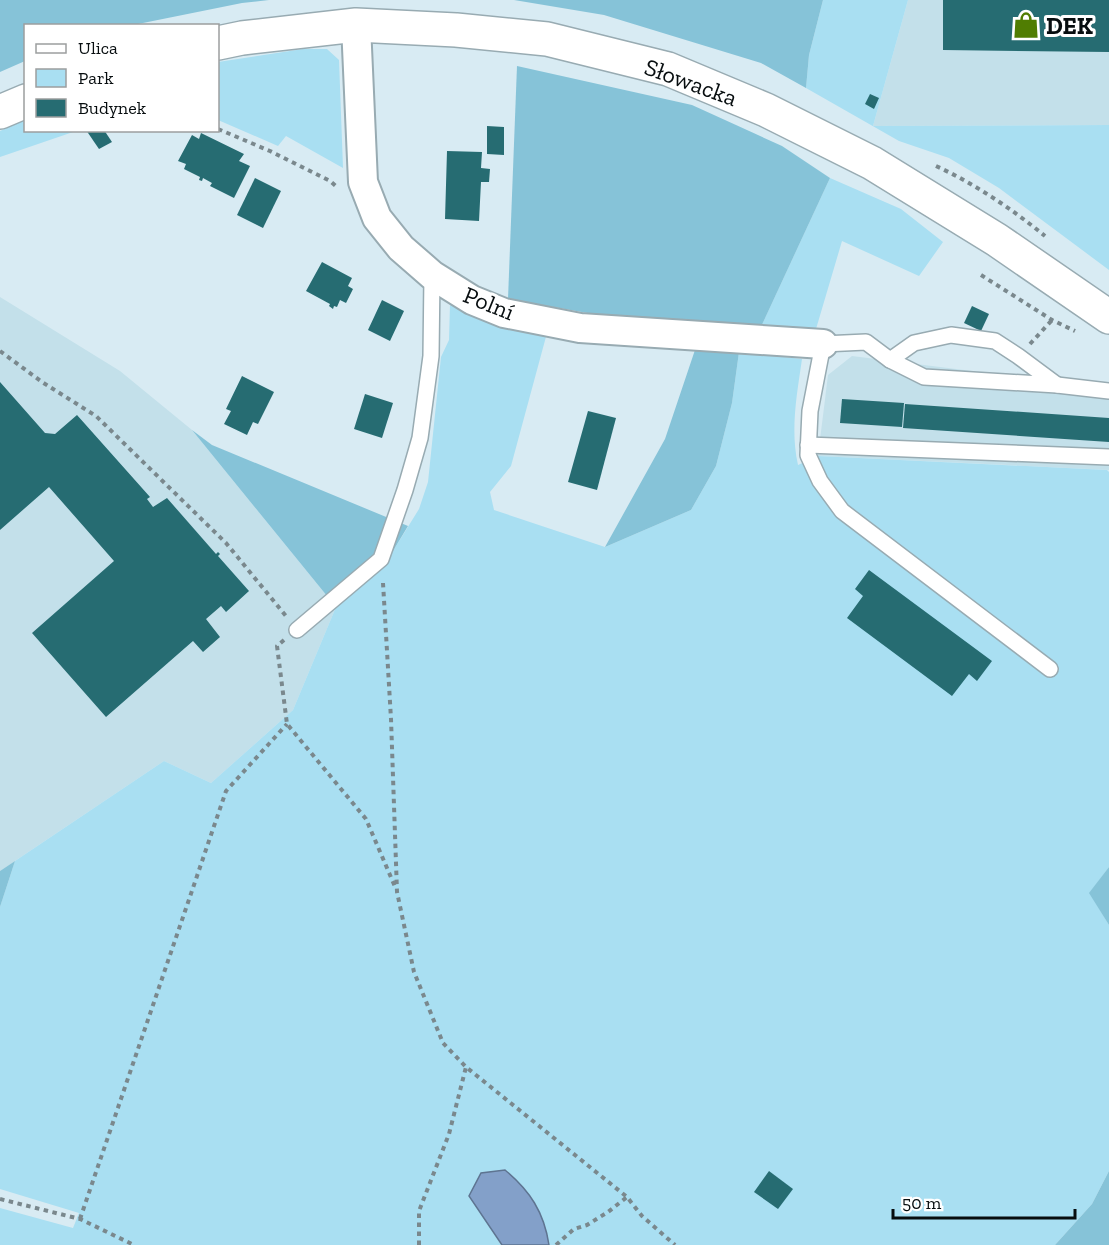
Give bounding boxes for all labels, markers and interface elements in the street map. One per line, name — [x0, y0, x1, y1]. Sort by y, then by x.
shop icon: DEK — [1011, 10, 1041, 40]
place label: DEK — [1046, 11, 1093, 40]
legend — [24, 24, 219, 132]
text: Ulica — [78, 37, 118, 59]
street label: Słowacka — [641, 52, 742, 112]
text: Park — [78, 67, 114, 89]
text: Budynek — [78, 97, 147, 119]
street label: Polní — [459, 280, 519, 326]
scale bar — [893, 1182, 1074, 1220]
text: 50 m — [902, 1192, 942, 1214]

